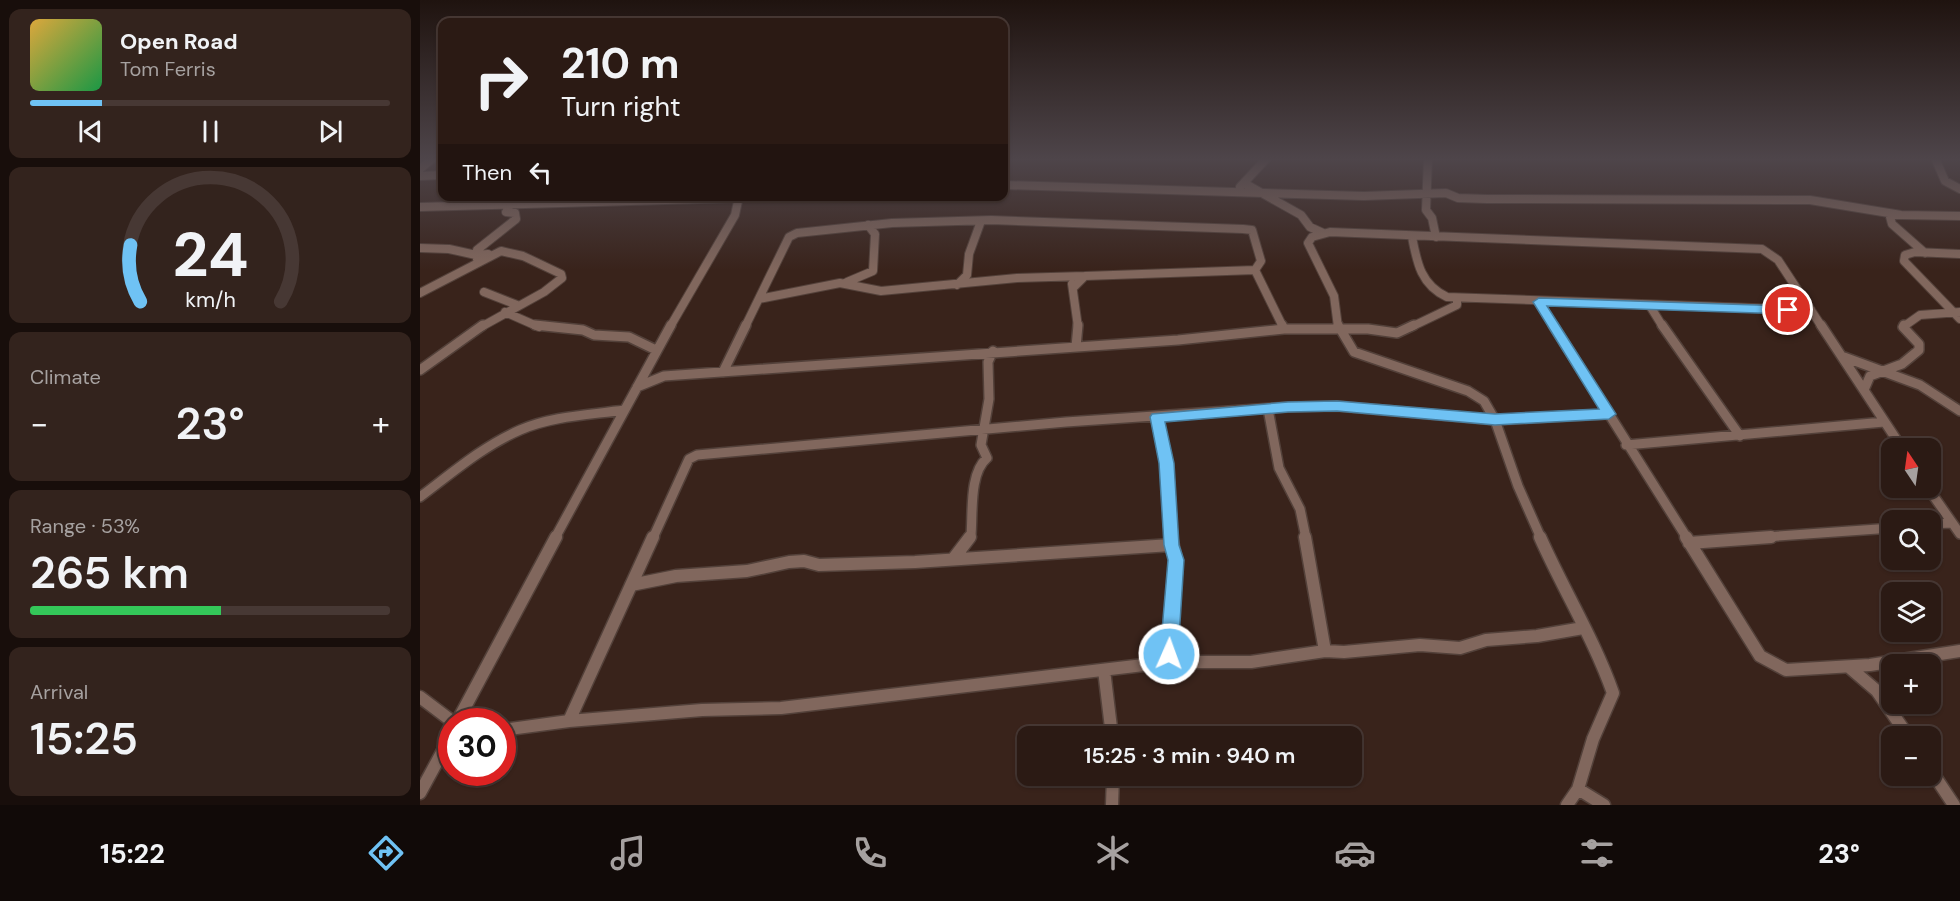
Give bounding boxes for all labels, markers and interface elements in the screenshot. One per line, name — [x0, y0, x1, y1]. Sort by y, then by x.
text: Open Road — [120, 27, 238, 56]
text: 210 m — [561, 36, 679, 91]
icon: right — [462, 42, 540, 120]
text: Tom Ferris — [120, 56, 216, 82]
text: Turn right — [561, 89, 681, 124]
icon: previous — [74, 115, 107, 148]
icon: pause — [194, 115, 227, 148]
icon: next — [314, 115, 347, 148]
icon: left — [524, 156, 557, 189]
text: Then — [462, 158, 512, 187]
text: 24 — [172, 214, 248, 295]
pin — [1762, 284, 1813, 335]
text: km/h — [185, 286, 235, 314]
icon: arrive — [1771, 293, 1804, 326]
text: Climate — [30, 364, 101, 390]
text: 23° — [176, 394, 245, 453]
text: − — [30, 402, 48, 445]
text: + — [372, 402, 390, 445]
north arrow — [1881, 438, 1941, 498]
map controls — [1881, 438, 1941, 786]
button: search — [1881, 510, 1941, 570]
text: Range · 53% — [30, 513, 140, 539]
text: 265 km — [30, 543, 189, 602]
button: layers — [1881, 582, 1941, 642]
position arrow — [1137, 622, 1201, 686]
button: + — [1881, 654, 1941, 714]
text: Arrival — [30, 679, 88, 705]
speed limit sign: 30 — [438, 708, 516, 786]
text: 15:25 — [30, 709, 138, 768]
button: − — [1881, 726, 1941, 786]
text: 15:25 · 3 min · 940 m — [1084, 741, 1295, 770]
icon: directions — [365, 832, 407, 874]
icon: music — [607, 832, 649, 874]
icon: phone — [849, 832, 891, 874]
icon: climate — [1092, 832, 1134, 874]
icon: car — [1334, 832, 1376, 874]
icon: filters — [1576, 832, 1618, 874]
text: 15:22 — [100, 836, 165, 871]
text: 23° — [1818, 836, 1860, 871]

